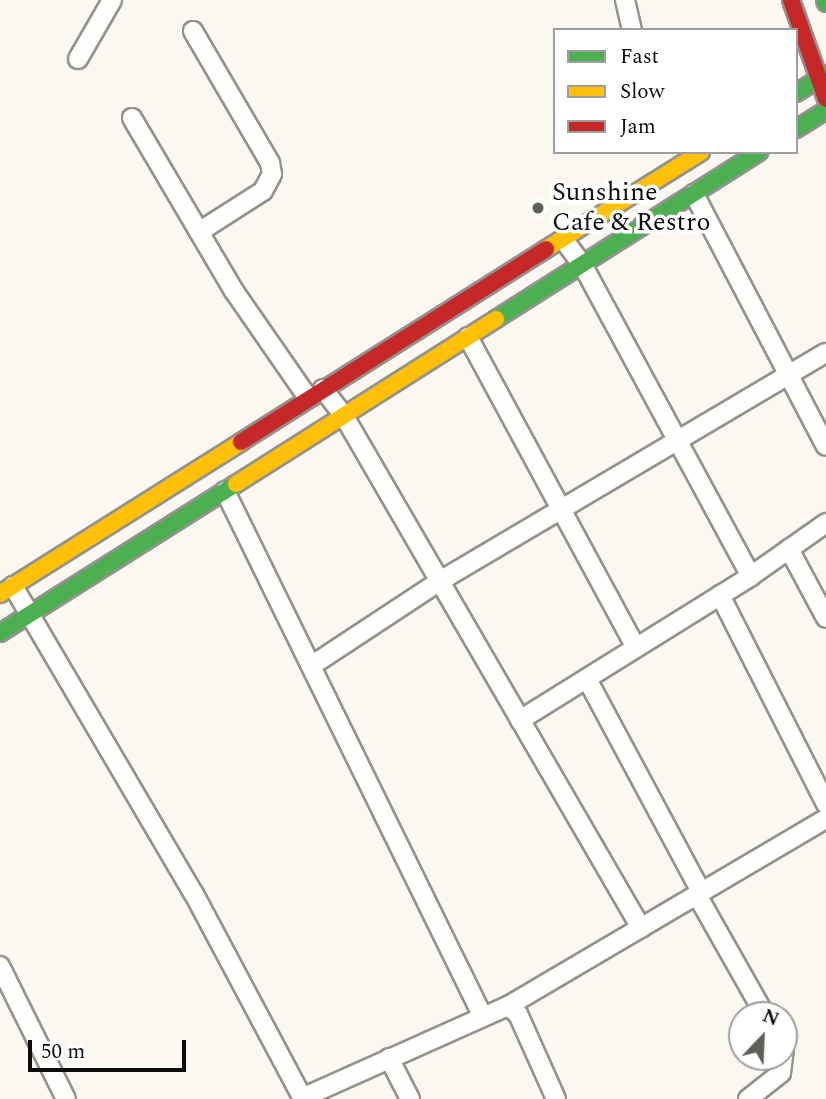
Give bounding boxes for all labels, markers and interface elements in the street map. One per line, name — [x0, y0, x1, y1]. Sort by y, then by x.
legend — [553, 28, 798, 154]
text: Fast — [620, 41, 659, 73]
text: Slow — [620, 76, 664, 108]
text: Jam — [620, 111, 656, 143]
place label: Sunshine Cafe & Restro — [552, 177, 710, 238]
marker: Sunshine Cafe & Restro — [530, 200, 546, 216]
north arrow — [728, 1001, 798, 1071]
text: N — [758, 1002, 783, 1034]
scale bar — [32, 1026, 189, 1070]
text: 50 m — [41, 1036, 85, 1068]

